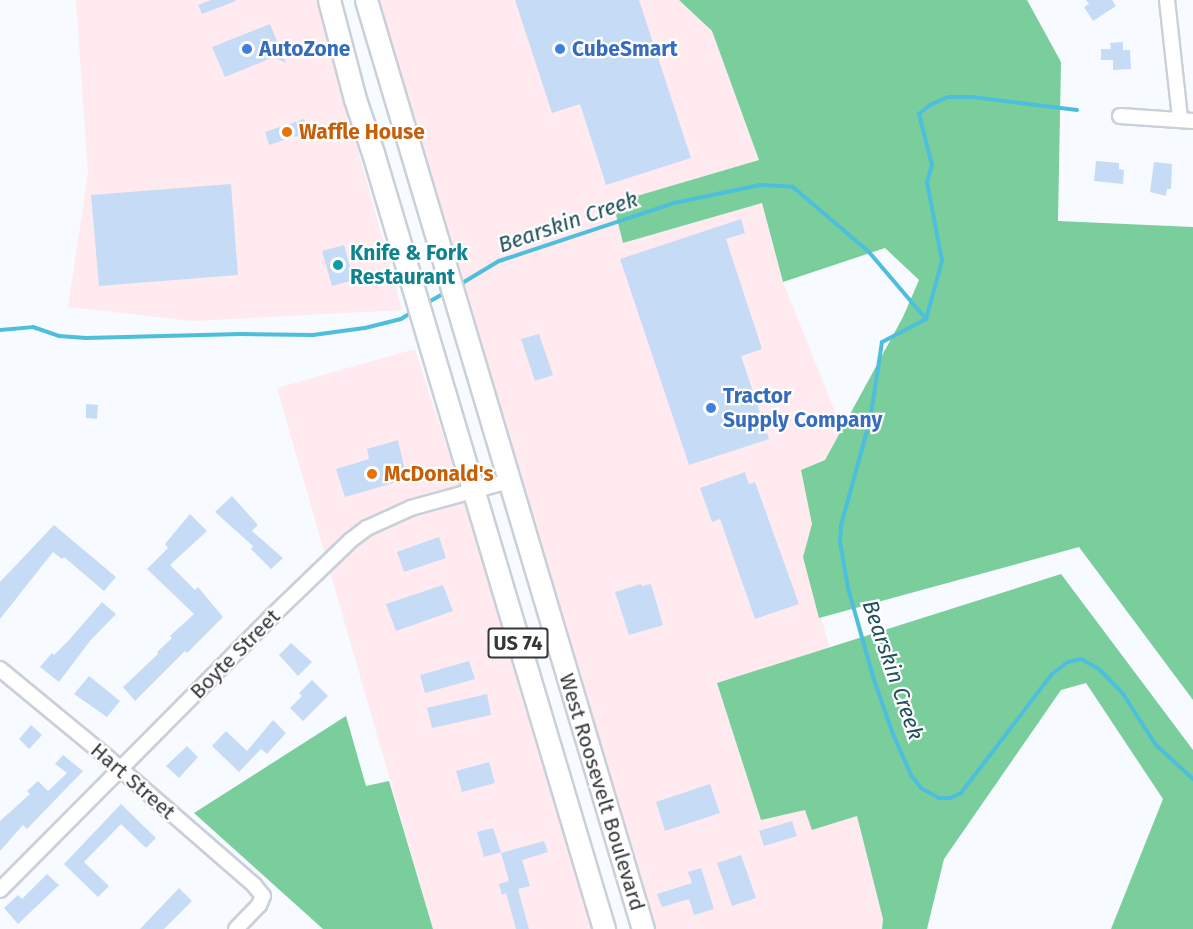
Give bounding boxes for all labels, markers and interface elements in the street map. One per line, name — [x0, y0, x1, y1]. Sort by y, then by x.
place label: AutoZone — [259, 36, 350, 62]
place label: CubeSmart — [572, 36, 678, 62]
marker: AutoZone — [240, 42, 254, 56]
marker: CubeSmart — [553, 42, 567, 56]
place label: Waffle House — [299, 119, 425, 145]
marker: Waffle House — [280, 125, 294, 139]
water label: Bearskin Creek — [495, 186, 641, 258]
place label: Knife & Fork Restaurant — [350, 240, 468, 290]
marker: Knife & Fork Restaurant — [331, 258, 345, 272]
place label: Tractor Supply Company — [723, 383, 882, 433]
marker: Tractor Supply Company — [704, 401, 718, 415]
place label: McDonald's — [384, 461, 494, 487]
marker: McDonald's — [365, 467, 379, 481]
water label: Bearskin Creek — [857, 597, 929, 743]
street label: Boyte Street — [185, 604, 285, 704]
road number: US 74 — [486, 626, 550, 660]
street label: West Roosevelt Boulevard — [554, 670, 650, 914]
street label: Hart Street — [86, 737, 180, 825]

